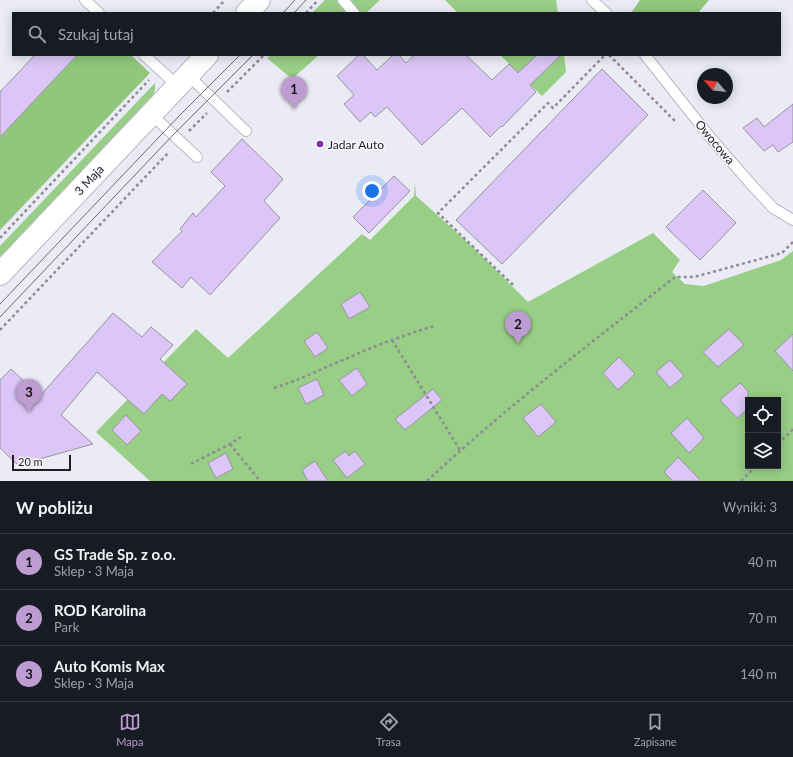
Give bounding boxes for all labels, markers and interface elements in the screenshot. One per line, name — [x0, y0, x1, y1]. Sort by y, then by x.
search box — [12, 12, 781, 56]
icon: search — [26, 23, 48, 45]
text: Szukaj tutaj — [58, 25, 134, 43]
north arrow — [697, 68, 733, 104]
pin: 1 — [281, 76, 307, 109]
street label: Owocowa — [692, 117, 738, 167]
place label: Jadar Auto — [328, 137, 384, 152]
marker: Jadar Auto — [315, 139, 325, 149]
street label: 3 Maja — [71, 162, 107, 198]
your location — [362, 181, 382, 201]
pin: 2 — [505, 311, 531, 344]
pin: 3 — [16, 379, 42, 412]
map controls — [745, 397, 781, 469]
button: locate — [745, 397, 781, 433]
button: layers — [745, 433, 781, 469]
scale bar — [12, 453, 71, 472]
text: 20 m — [18, 455, 43, 468]
text: W pobliżu — [16, 497, 93, 518]
text: Wyniki: 3 — [723, 499, 777, 515]
text: GS Trade Sp. z o.o. — [54, 545, 176, 563]
text: 1 — [25, 554, 33, 570]
text: 40 m — [748, 554, 777, 570]
text: Sklep · 3 Maja — [54, 563, 134, 579]
text: ROD Karolina — [54, 601, 146, 619]
text: 2 — [25, 610, 33, 626]
text: 70 m — [748, 610, 777, 626]
text: Park — [54, 619, 79, 635]
text: Auto Komis Max — [54, 657, 165, 675]
text: 3 — [25, 666, 33, 682]
text: 140 m — [740, 666, 777, 682]
text: Sklep · 3 Maja — [54, 675, 134, 691]
tab: Mapa — [116, 711, 143, 748]
tab: Trasa — [376, 711, 401, 748]
tab: Zapisane — [634, 711, 677, 748]

